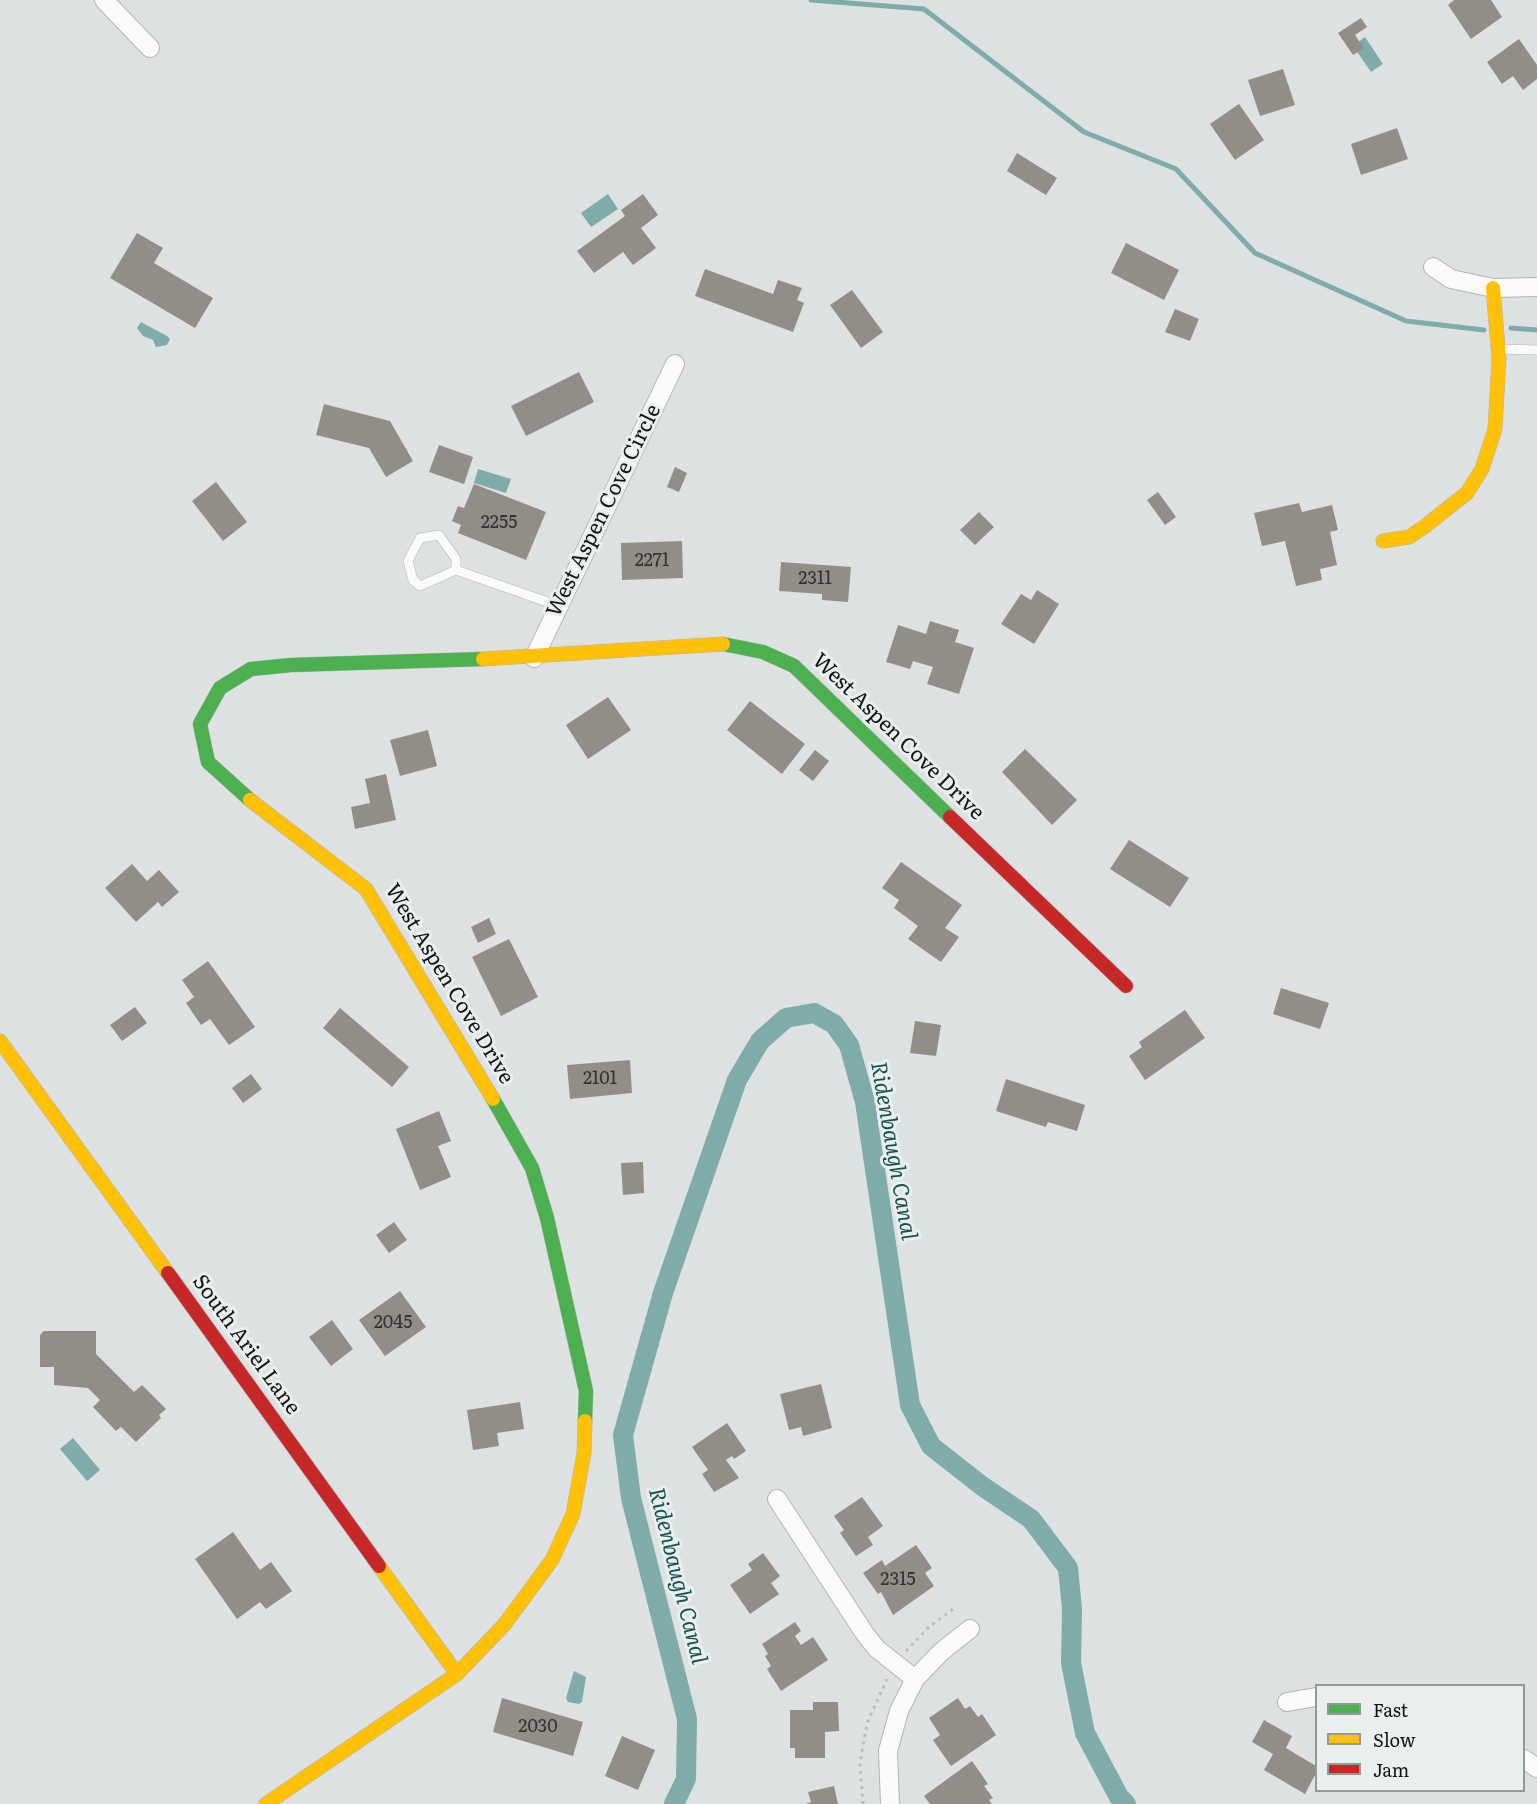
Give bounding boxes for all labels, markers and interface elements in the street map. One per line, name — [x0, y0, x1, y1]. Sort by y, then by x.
street label: West Aspen Cove Circle — [542, 401, 666, 621]
house number: 2255 — [481, 512, 517, 534]
house number: 2271 — [635, 550, 669, 572]
house number: 2311 — [798, 568, 832, 590]
street label: West Aspen Cove Drive — [807, 648, 989, 826]
street label: West Aspen Cove Drive — [379, 879, 519, 1089]
water label: Ridenbaugh Canal — [864, 1060, 922, 1242]
house number: 2101 — [583, 1068, 617, 1090]
street label: South Ariel Lane — [187, 1270, 305, 1420]
house number: 2045 — [374, 1312, 412, 1334]
water label: Ridenbaugh Canal — [642, 1485, 712, 1667]
house number: 2315 — [880, 1569, 916, 1591]
legend — [1315, 1684, 1525, 1792]
text: Fast — [1373, 1696, 1408, 1723]
house number: 2030 — [518, 1716, 558, 1738]
text: Slow — [1373, 1726, 1415, 1753]
text: Jam — [1373, 1756, 1409, 1783]

